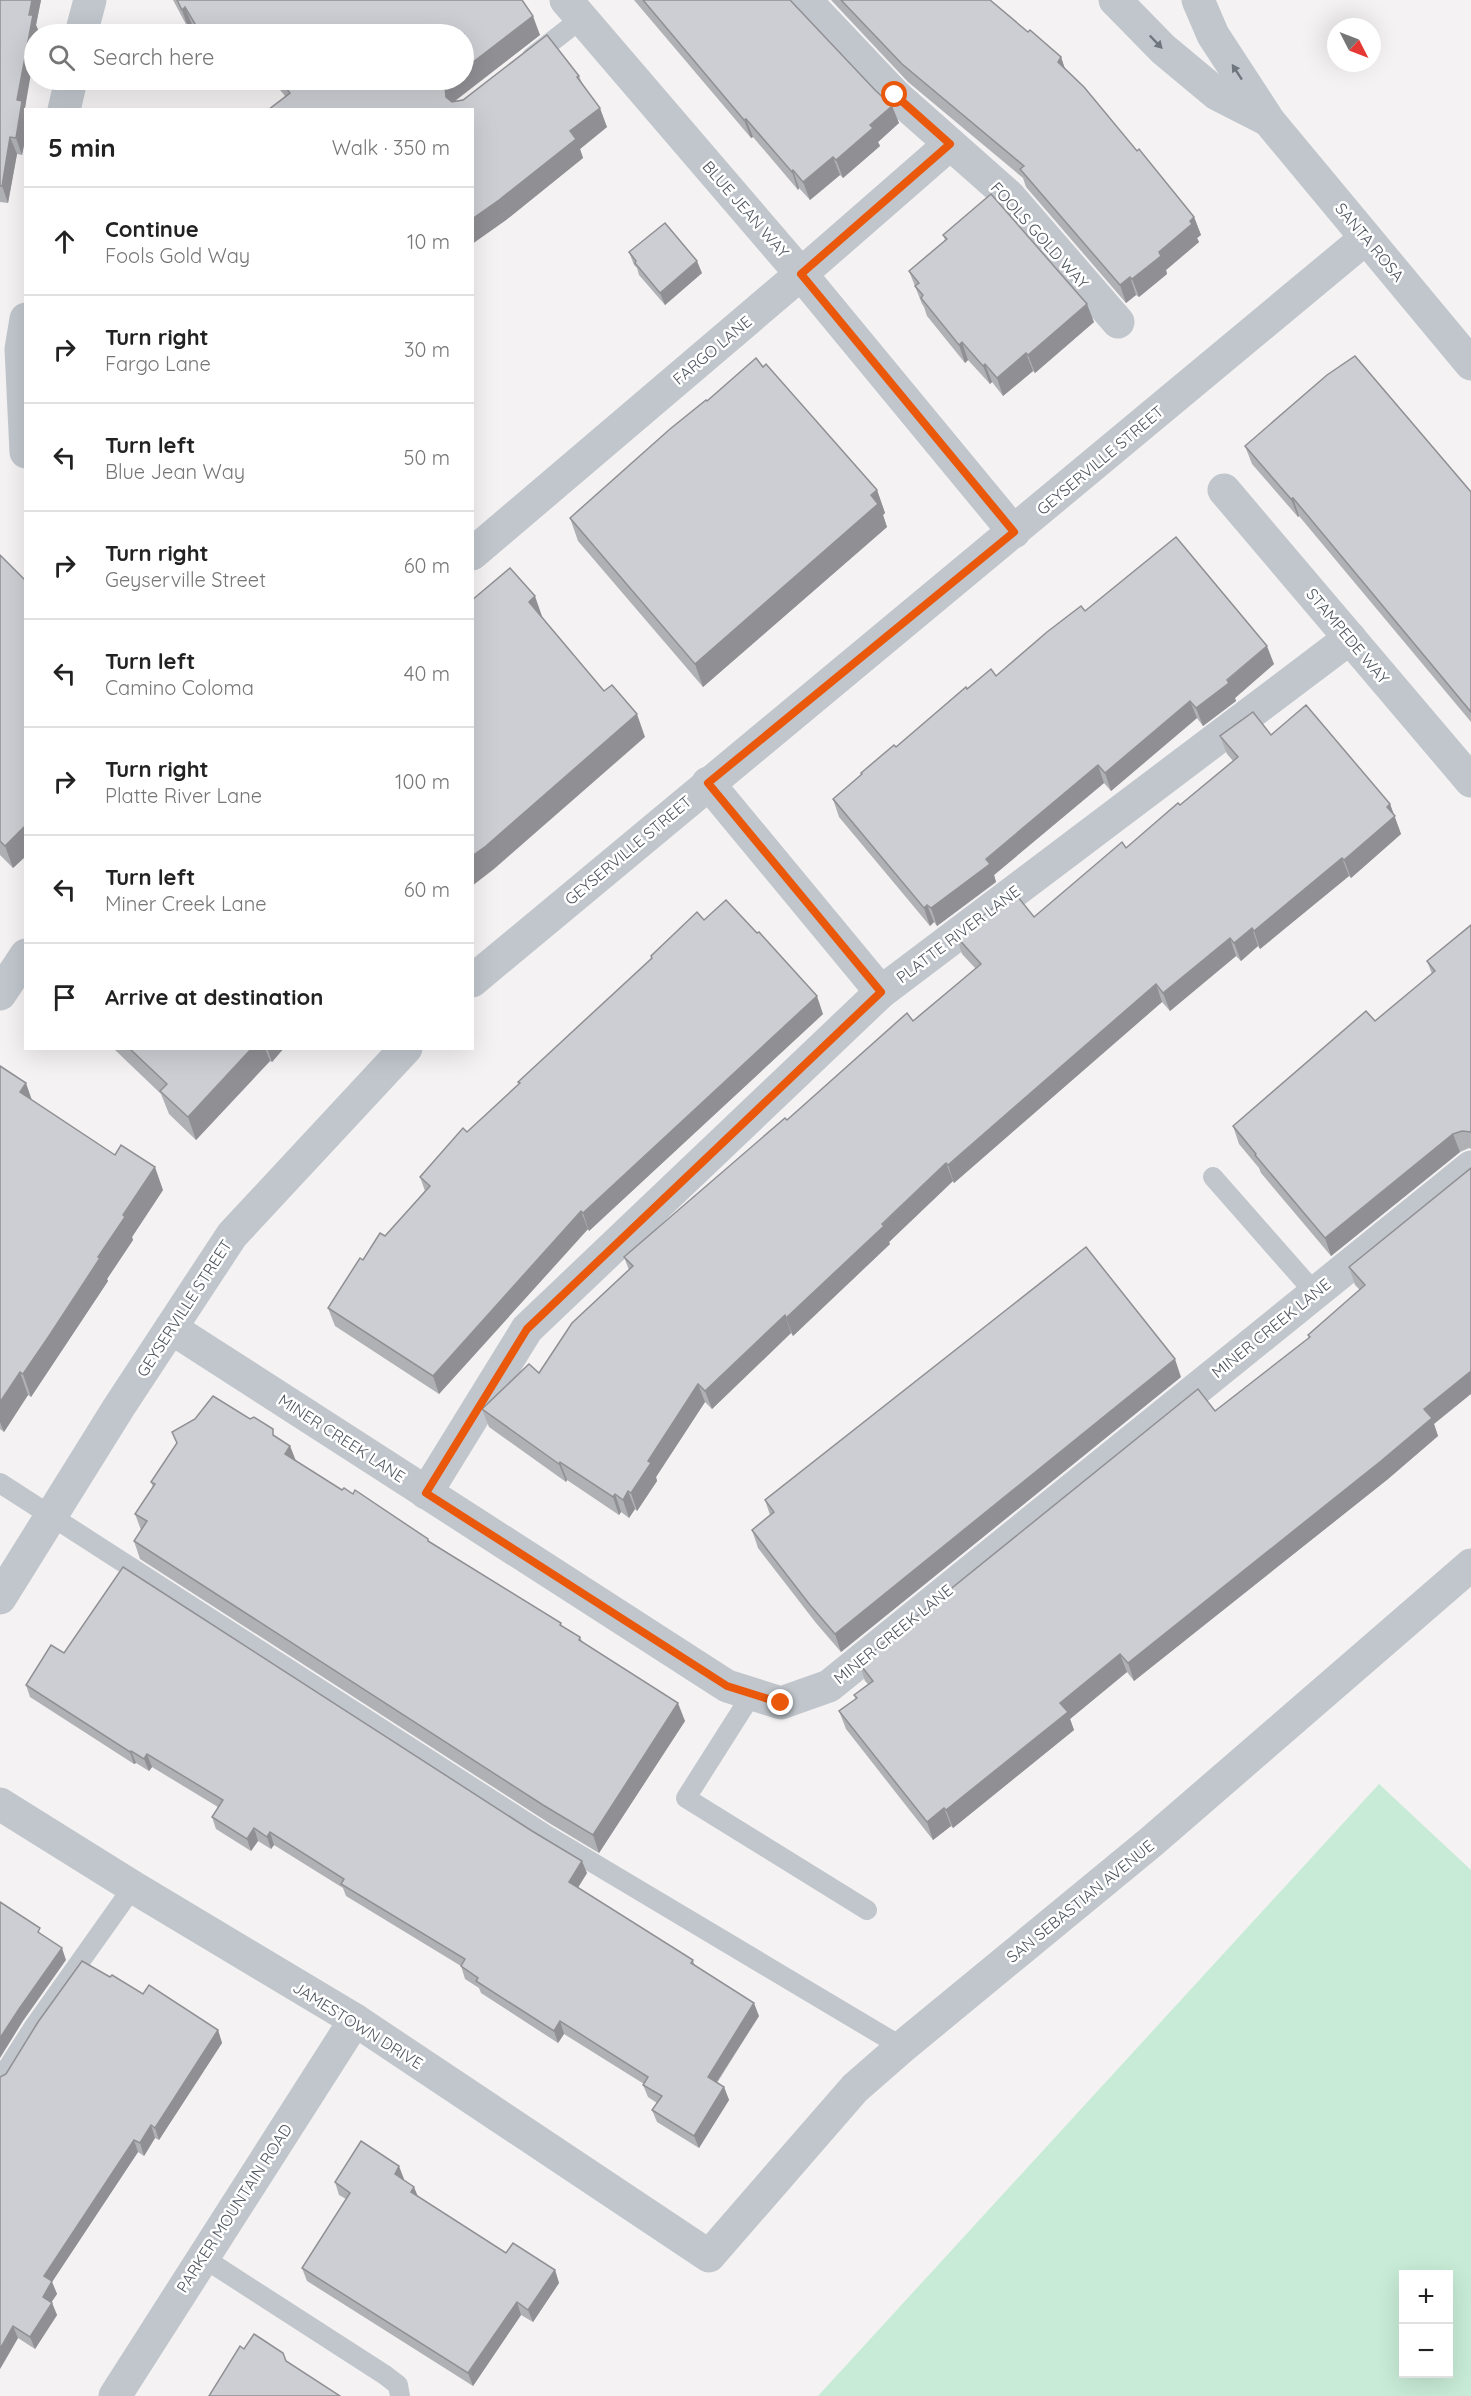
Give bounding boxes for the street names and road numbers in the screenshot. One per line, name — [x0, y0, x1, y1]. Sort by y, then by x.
street label: BLUE JEAN WAY — [698, 156, 794, 262]
street label: FOOLS GOLD WAY — [987, 177, 1093, 293]
street label: SANTA ROSA — [1331, 199, 1409, 285]
street label: FARGO LANE — [668, 311, 756, 389]
street label: GEYSERVILLE STREET — [1032, 401, 1168, 519]
street label: STAMPEDE WAY — [1302, 584, 1394, 688]
street label: GEYSERVILLE STREET — [560, 791, 696, 909]
street label: PLATTE RIVER LANE — [892, 881, 1024, 987]
street label: GEYSERVILLE STREET — [132, 1235, 236, 1380]
street label: MINER CREEK LANE — [1208, 1274, 1334, 1382]
street label: MINER CREEK LANE — [275, 1390, 409, 1486]
street label: MINER CREEK LANE — [830, 1580, 956, 1688]
street label: SAN SEBASTIAN AVENUE — [1002, 1835, 1158, 1967]
street label: JAMESTOWN DRIVE — [289, 1977, 427, 2073]
street label: PARKER MOUNTAIN ROAD — [172, 2120, 296, 2296]

